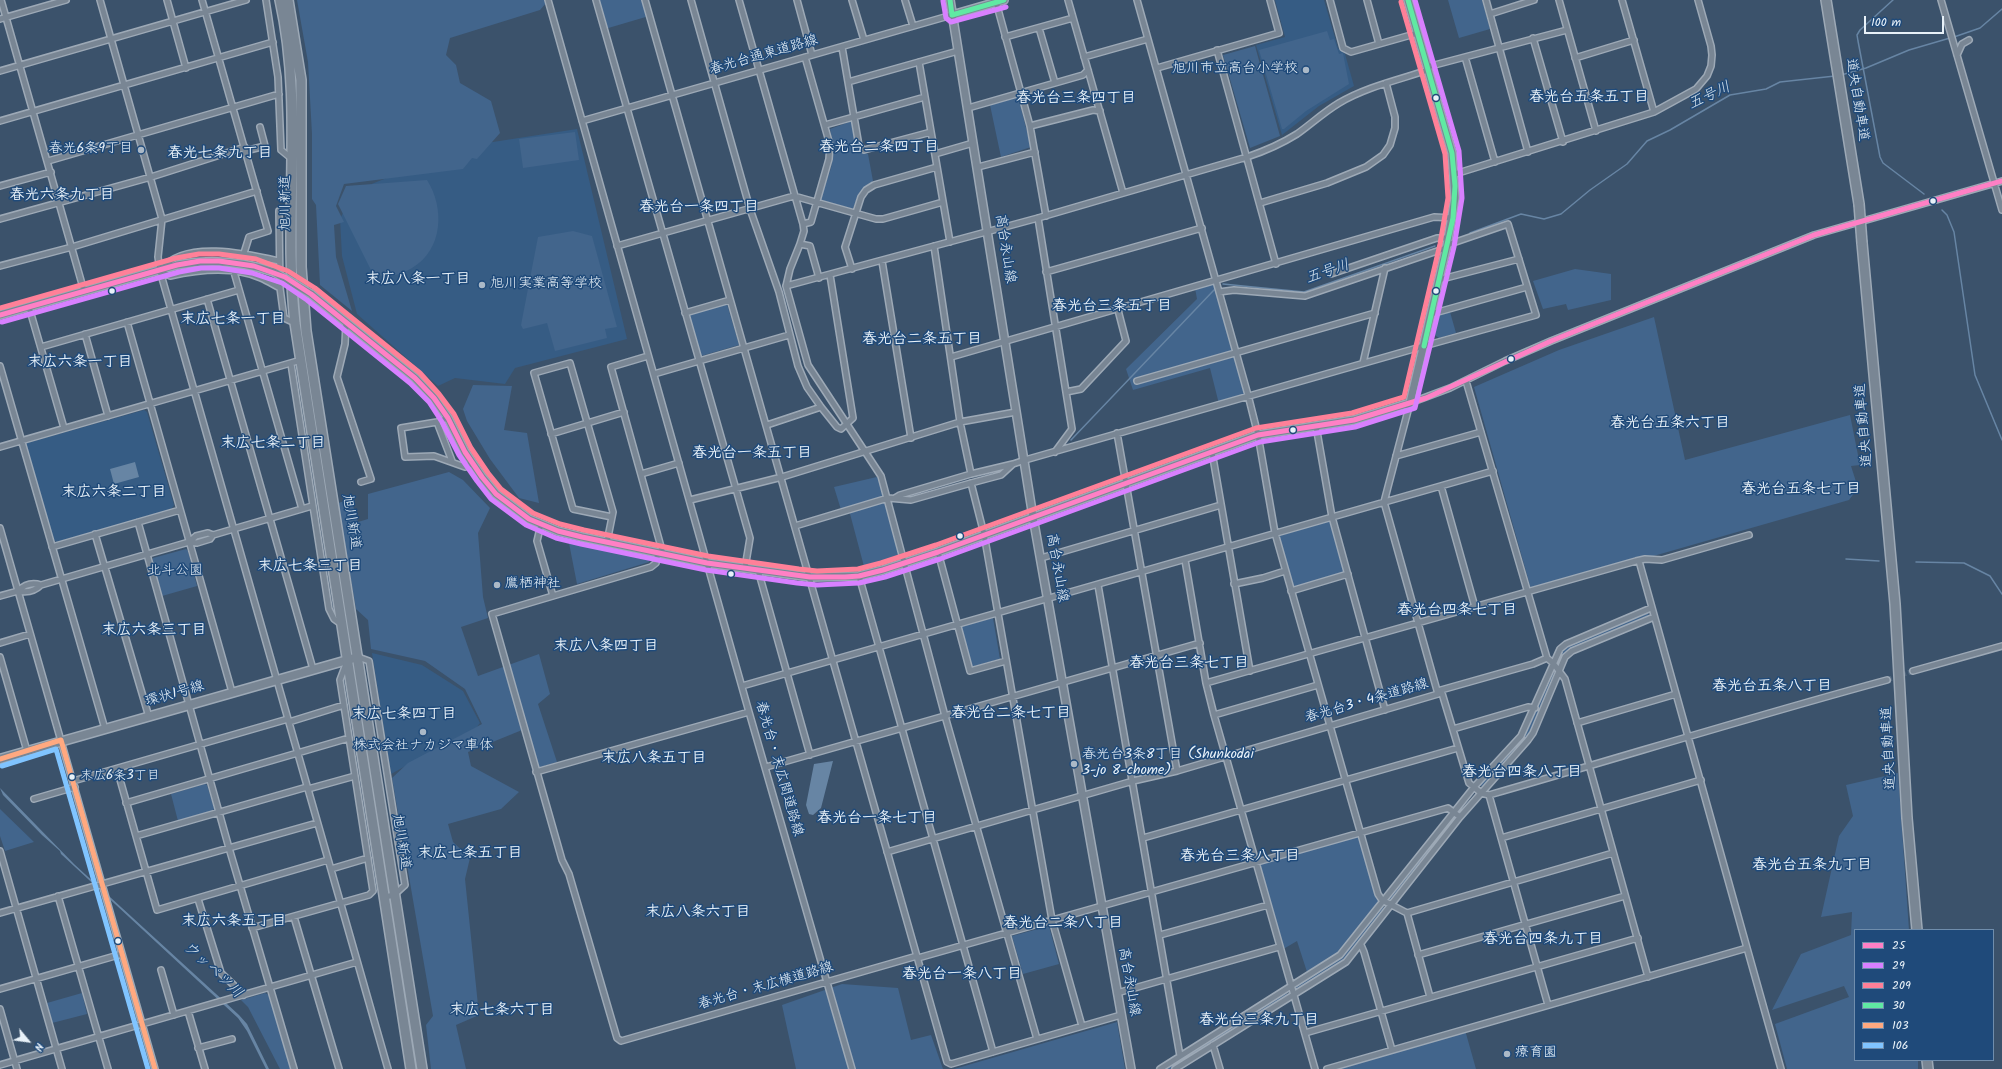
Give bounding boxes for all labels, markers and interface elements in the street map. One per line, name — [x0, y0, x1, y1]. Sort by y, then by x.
scale bar — [1866, 8, 1946, 34]
text: 100 m — [1871, 13, 1901, 32]
street label: 春光台通東道路線 — [708, 32, 820, 80]
street label: 道央自動車道 — [1841, 57, 1871, 143]
place label: 旭川市立高台小学校 — [1172, 62, 1298, 78]
marker: 旭川市立高台小学校 — [1301, 65, 1311, 75]
water label: 五号川 — [1686, 79, 1734, 115]
district label: 春光台五条五丁目 — [1529, 89, 1649, 107]
district label: 春光台三条四丁目 — [1016, 90, 1136, 108]
unlabelled marker — [1431, 93, 1441, 103]
district label: 春光台二条四丁目 — [819, 139, 939, 157]
place label: 春光6条9丁目 — [48, 142, 133, 158]
marker: 春光6条9丁目 — [136, 145, 146, 155]
district label: 春光七条九丁目 — [168, 145, 272, 163]
street label: 旭川新道 — [279, 175, 295, 231]
district label: 春光六条九丁目 — [10, 187, 114, 205]
unlabelled marker — [1928, 196, 1938, 206]
district label: 春光台一条四丁目 — [639, 199, 759, 217]
street label: 高台永山線 — [990, 213, 1018, 285]
water label: 五号川 — [1304, 257, 1352, 289]
district label: 末広八条一丁目 — [366, 271, 470, 289]
place label: 旭川実業高等学校 — [490, 277, 602, 293]
marker: 旭川実業高等学校 — [477, 280, 487, 290]
unlabelled marker — [107, 286, 117, 296]
unlabelled marker — [1431, 286, 1441, 296]
district label: 春光台三条五丁目 — [1052, 298, 1172, 316]
district label: 末広七条一丁目 — [181, 311, 285, 329]
district label: 春光台二条五丁目 — [862, 331, 982, 349]
district label: 末広六条一丁目 — [28, 354, 132, 372]
unlabelled marker — [1506, 354, 1516, 364]
street label: 道央自動車道 — [1853, 382, 1877, 468]
district label: 春光台五条六丁目 — [1610, 415, 1730, 433]
unlabelled marker — [1288, 425, 1298, 435]
district label: 末広七条二丁目 — [221, 435, 325, 453]
district label: 春光台一条五丁目 — [692, 445, 812, 463]
district label: 春光台五条七丁目 — [1741, 481, 1861, 499]
district label: 末広六条二丁目 — [62, 484, 166, 502]
street label: 旭川新道 — [337, 493, 363, 551]
unlabelled marker — [955, 531, 965, 541]
street label: 高台永山線 — [1042, 532, 1070, 604]
district label: 末広七条三丁目 — [258, 558, 362, 576]
park label: 北斗公園 — [147, 564, 203, 580]
unlabelled marker — [726, 569, 736, 579]
place label: 鷹栖神社 — [505, 577, 561, 593]
marker: 鷹栖神社 — [492, 580, 502, 590]
district label: 春光台四条七丁目 — [1397, 602, 1517, 620]
district label: 末広六条三丁目 — [102, 622, 206, 640]
district label: 末広八条四丁目 — [554, 638, 658, 656]
district label: 春光台三条七丁目 — [1129, 655, 1249, 673]
street label: 春光台3・4条道路線 — [1303, 676, 1431, 728]
district label: 春光台五条八丁目 — [1712, 678, 1832, 696]
street label: 環状1号線 — [144, 679, 206, 711]
street label: 春光台・末広間道路線 — [751, 699, 805, 839]
district label: 春光台二条七丁目 — [951, 705, 1071, 723]
district label: 末広七条四丁目 — [352, 706, 456, 724]
street label: 道央自動車道 — [1879, 706, 1901, 790]
marker: 株式会社ナカジマ車体 — [418, 727, 428, 737]
place label: 株式会社ナカジマ車体 — [353, 739, 493, 755]
place label: 春光台3条8丁目 (Shunkodai 3-jo 8-chome) — [1082, 748, 1254, 780]
district label: 末広八条五丁目 — [602, 750, 706, 768]
marker: 春光台3条8丁目 (Shunkodai 3-jo 8-chome) — [1069, 759, 1079, 769]
district label: 春光台四条八丁目 — [1462, 764, 1582, 782]
place label: 末広6条3丁目 — [80, 769, 160, 785]
marker: 末広6条3丁目 — [67, 772, 77, 782]
district label: 春光台一条七丁目 — [817, 810, 937, 828]
street label: 旭川新道 — [387, 813, 413, 871]
district label: 末広七条五丁目 — [418, 845, 522, 863]
district label: 春光台三条八丁目 — [1180, 848, 1300, 866]
district label: 春光台五条九丁目 — [1752, 857, 1872, 875]
district label: 末広八条六丁目 — [646, 904, 750, 922]
district label: 末広六条五丁目 — [182, 913, 286, 931]
district label: 春光台二条八丁目 — [1003, 915, 1123, 933]
legend — [1854, 929, 1994, 1061]
district label: 春光台四条九丁目 — [1483, 931, 1603, 949]
unlabelled marker — [113, 936, 123, 946]
text: 25 — [1892, 936, 1905, 955]
water label: ウッペツ川 — [178, 939, 246, 1003]
street label: 高台永山線 — [1114, 946, 1142, 1018]
text: 29 — [1892, 956, 1905, 975]
street label: 春光台・末広横道路線 — [696, 960, 836, 1014]
district label: 春光台一条八丁目 — [902, 966, 1022, 984]
text: 209 — [1892, 976, 1911, 995]
text: 30 — [1892, 996, 1905, 1015]
district label: 末広七条六丁目 — [450, 1002, 554, 1020]
district label: 春光台三条九丁目 — [1199, 1012, 1319, 1030]
text: 103 — [1892, 1016, 1909, 1035]
north arrow — [8, 1021, 48, 1061]
text: 106 — [1892, 1036, 1908, 1055]
text: N — [29, 1039, 48, 1054]
place label: 療育園 — [1515, 1046, 1557, 1062]
marker: 療育園 — [1502, 1049, 1512, 1059]

